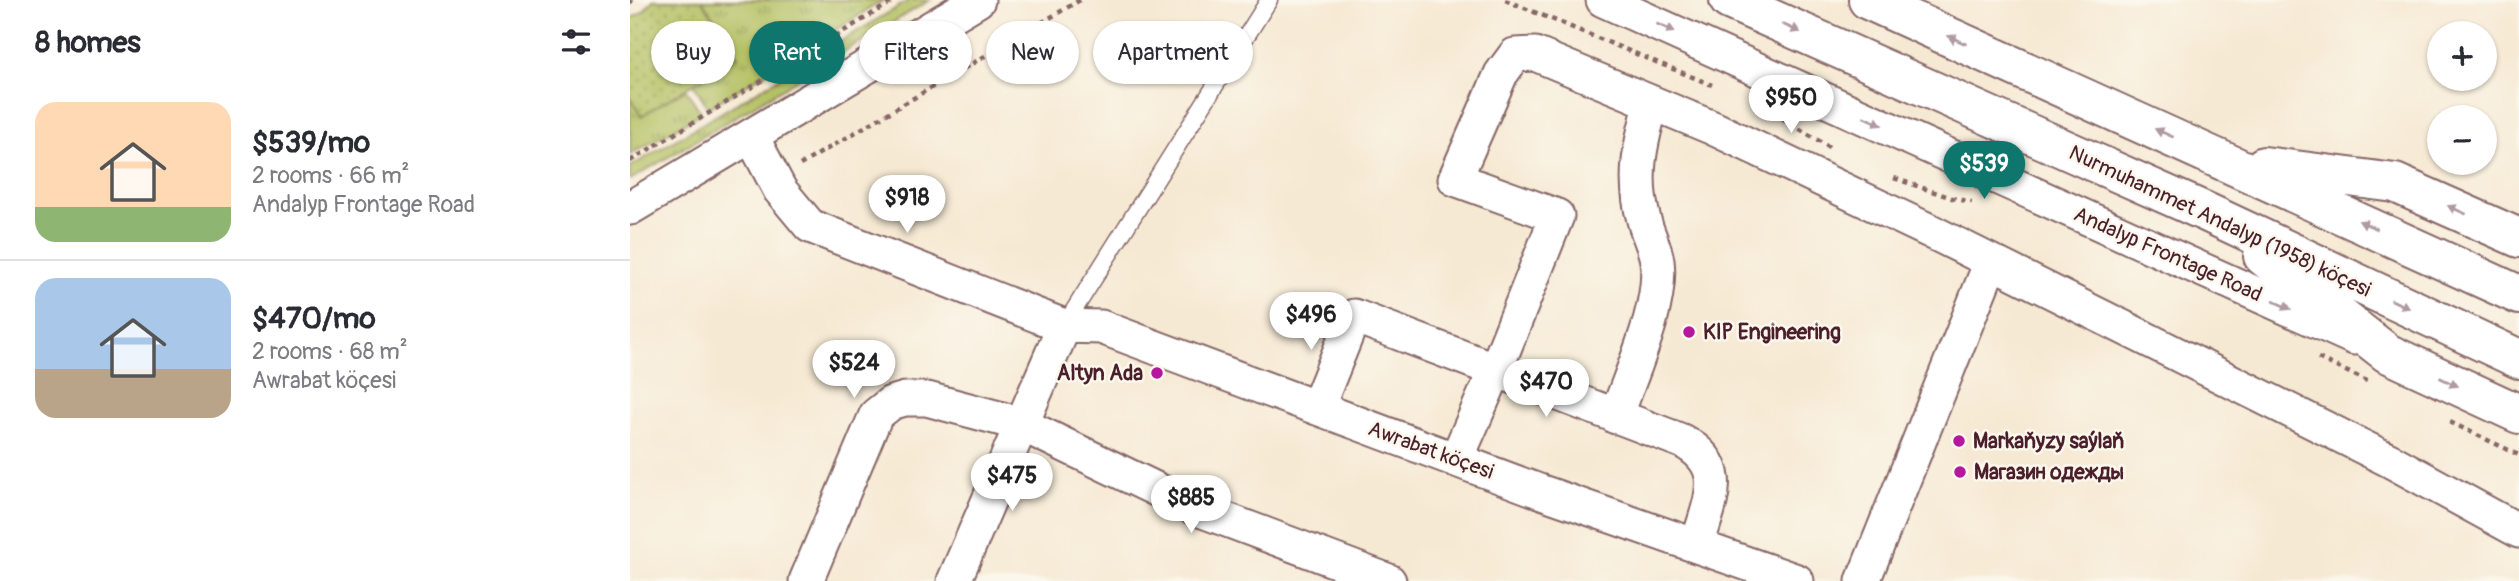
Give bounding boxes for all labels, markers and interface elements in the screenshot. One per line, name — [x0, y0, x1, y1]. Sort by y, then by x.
chip: Buy — [651, 21, 735, 84]
chip: Rent — [749, 21, 845, 84]
chip: Filters — [859, 21, 972, 84]
chip: New — [986, 21, 1079, 84]
chip: Apartment — [1093, 21, 1253, 84]
map controls — [2427, 21, 2497, 175]
button: + — [2427, 21, 2497, 91]
one-way arrow — [1656, 22, 1676, 34]
one-way arrow — [1781, 22, 1801, 34]
icon: filters — [557, 23, 595, 61]
text: 8 homes — [35, 24, 141, 61]
one-way arrow — [1947, 34, 1967, 46]
pin: $950 — [1750, 76, 1832, 135]
text: $950 — [1765, 83, 1817, 112]
button: − — [2427, 105, 2497, 175]
one-way arrow — [1863, 115, 1883, 127]
text: $539/mo — [252, 124, 370, 161]
one-way arrow — [2154, 127, 2174, 139]
icon: home — [91, 130, 175, 214]
street label: Nurmuhammet Andalyp (1958) köçesi — [2065, 139, 2375, 304]
pin: $539 — [1943, 142, 2025, 201]
text: $539 — [1959, 149, 2009, 178]
text: 2 rooms · 66 m² — [252, 161, 409, 190]
pin: $918 — [866, 176, 948, 235]
text: $918 — [885, 183, 929, 212]
text: Andalyp Frontage Road — [252, 190, 475, 219]
street label: Andalyp Frontage Road — [2069, 201, 2266, 308]
one-way arrow — [2447, 204, 2467, 216]
one-way arrow — [2358, 219, 2378, 231]
pin: $496 — [1270, 292, 1352, 352]
one-way arrow — [2390, 298, 2410, 310]
one-way arrow — [2272, 299, 2292, 311]
text: $470/mo — [252, 300, 376, 337]
text: $496 — [1285, 300, 1337, 329]
icon: home — [91, 306, 175, 390]
place label: KIP Engineering — [1703, 319, 1841, 346]
marker: KIP Engineering — [1681, 324, 1697, 340]
text: 2 rooms · 68 m² — [252, 337, 408, 366]
pin: $524 — [813, 340, 895, 400]
text: $524 — [828, 348, 880, 377]
place label: Altyn Ada — [1057, 360, 1143, 387]
pin: $470 — [1505, 360, 1587, 419]
marker: Altyn Ada — [1149, 365, 1165, 381]
text: Awrabat köçesi — [252, 366, 396, 395]
text: $470 — [1519, 367, 1573, 396]
one-way arrow — [2439, 376, 2459, 387]
street label: Awrabat köçesi — [1364, 415, 1497, 486]
place label: Markaňyzy saýlaň — [1973, 428, 2124, 455]
marker: Markaňyzy saýlaň — [1951, 433, 1967, 449]
pin: $475 — [971, 454, 1053, 513]
place label: Магазин одежды — [1974, 459, 2124, 486]
text: $475 — [987, 461, 1037, 490]
marker: Магазин одежды — [1952, 464, 1968, 480]
pin: $885 — [1150, 476, 1232, 535]
text: $885 — [1167, 483, 1215, 512]

